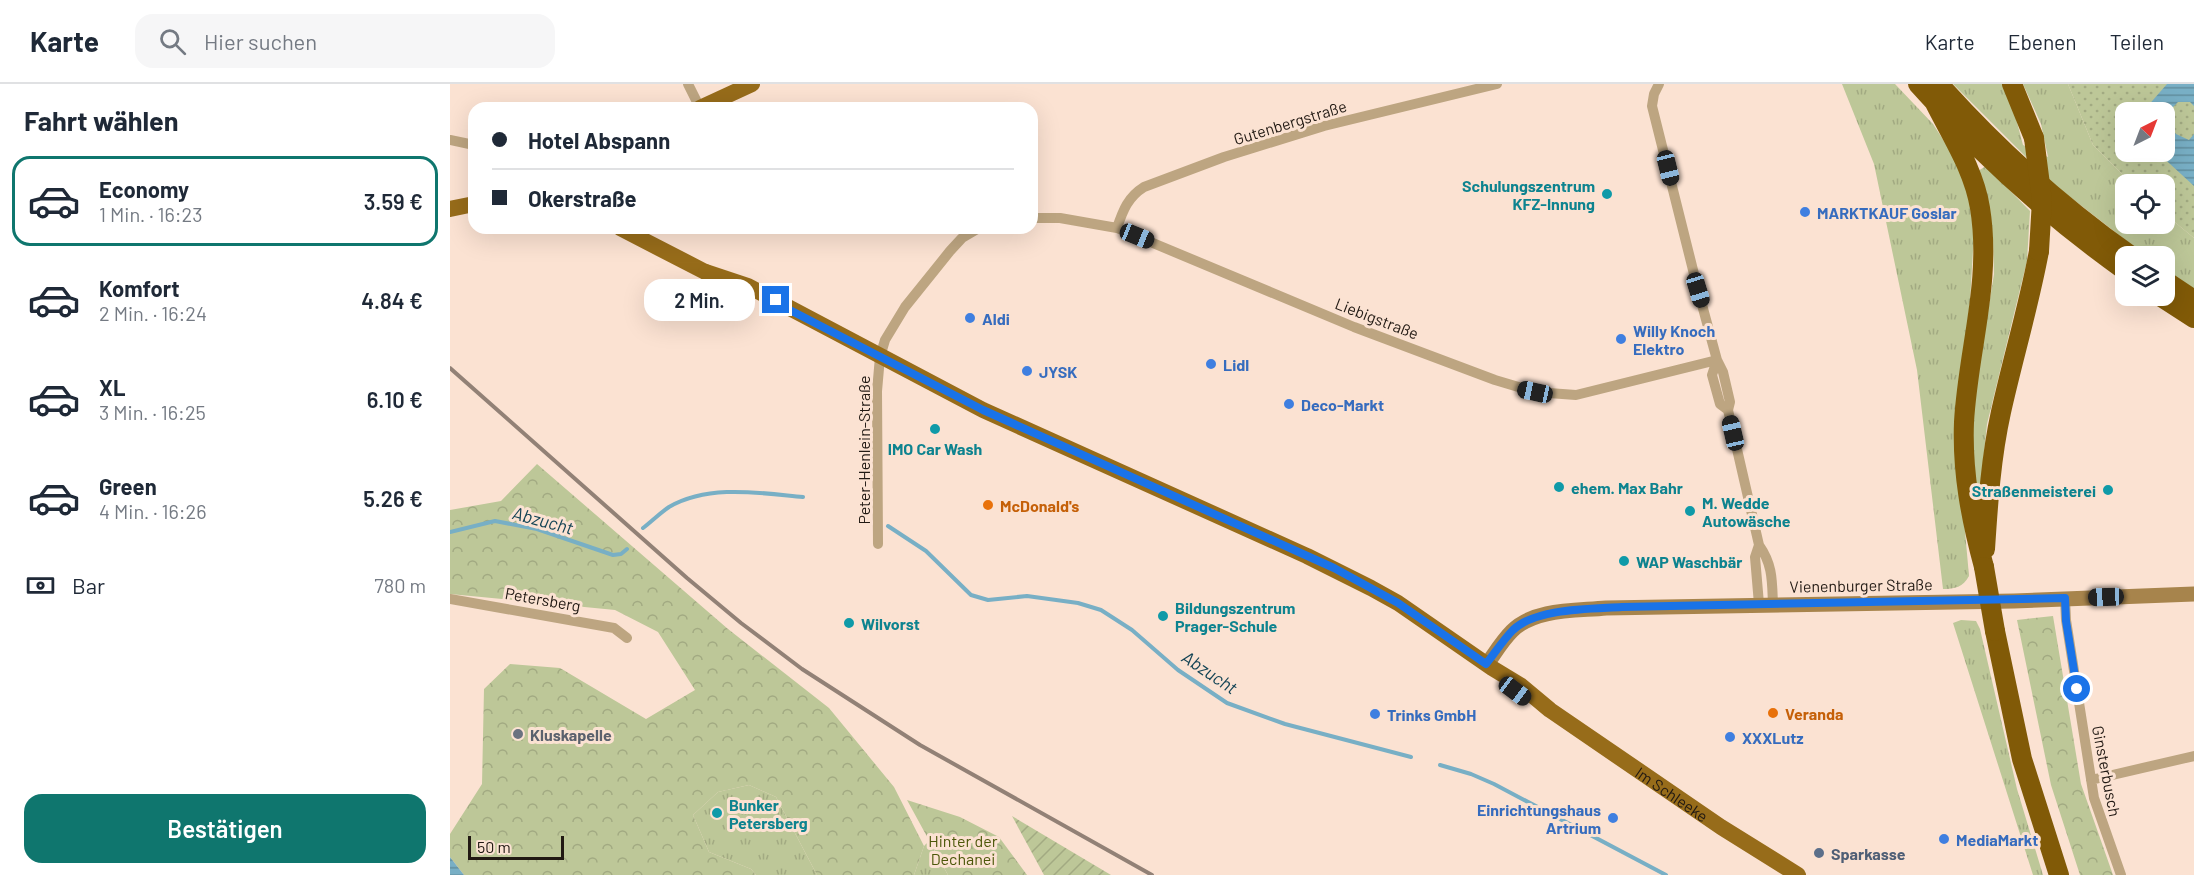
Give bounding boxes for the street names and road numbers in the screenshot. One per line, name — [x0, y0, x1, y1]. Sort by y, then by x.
street label: Gutenbergstraße — [1231, 96, 1349, 148]
street label: Liebigstraße — [1333, 293, 1421, 343]
street label: Peter-Henlein-Straße — [854, 375, 873, 525]
street label: Vienenburger Straße — [1789, 574, 1933, 596]
street label: Petersberg — [504, 583, 582, 615]
street label: Ginsterbusch — [2089, 724, 2125, 818]
street label: Im Schleeke — [1632, 762, 1712, 825]

